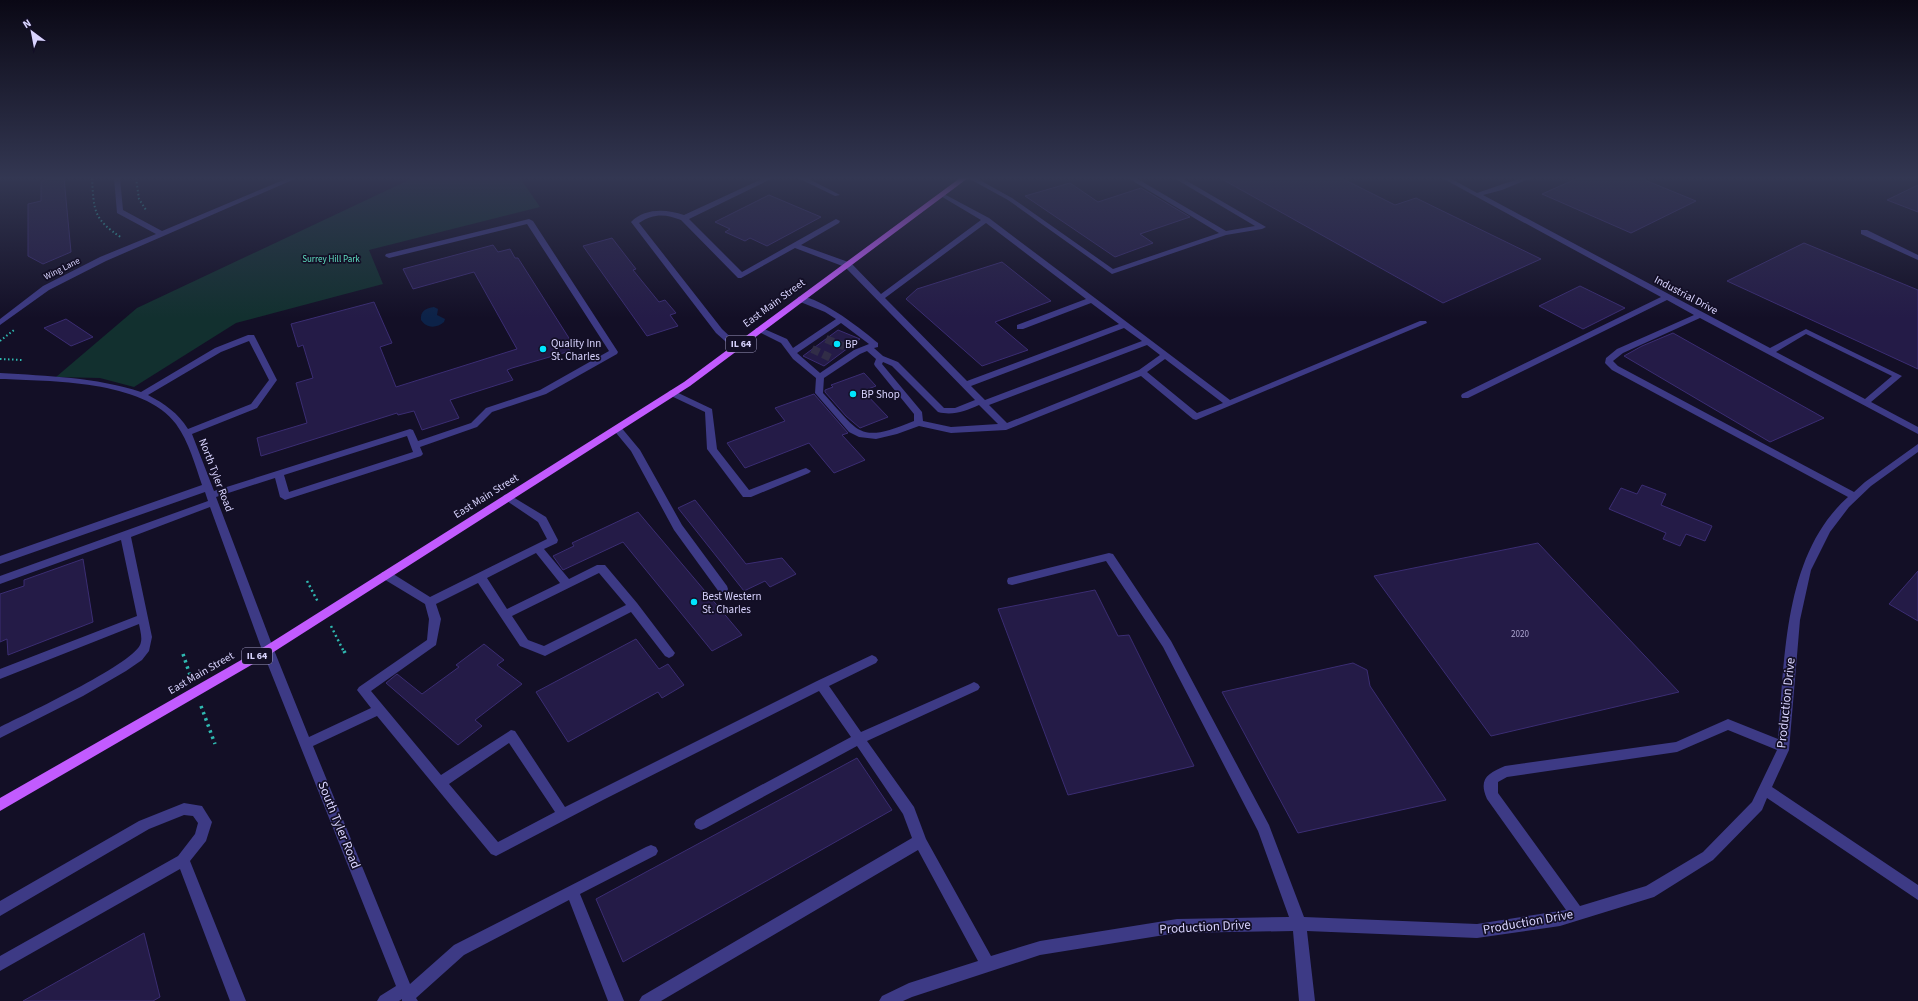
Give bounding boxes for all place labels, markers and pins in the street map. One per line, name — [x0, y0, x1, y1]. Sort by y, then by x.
place label: Quality Inn St. Charles — [551, 336, 601, 364]
place label: BP — [845, 337, 858, 352]
marker: BP — [832, 339, 842, 349]
marker: Quality Inn St. Charles — [538, 344, 548, 354]
place label: BP Shop — [861, 387, 900, 402]
marker: BP Shop — [848, 389, 858, 399]
place label: Best Western St. Charles — [702, 589, 762, 617]
marker: Best Western St. Charles — [689, 597, 699, 607]

